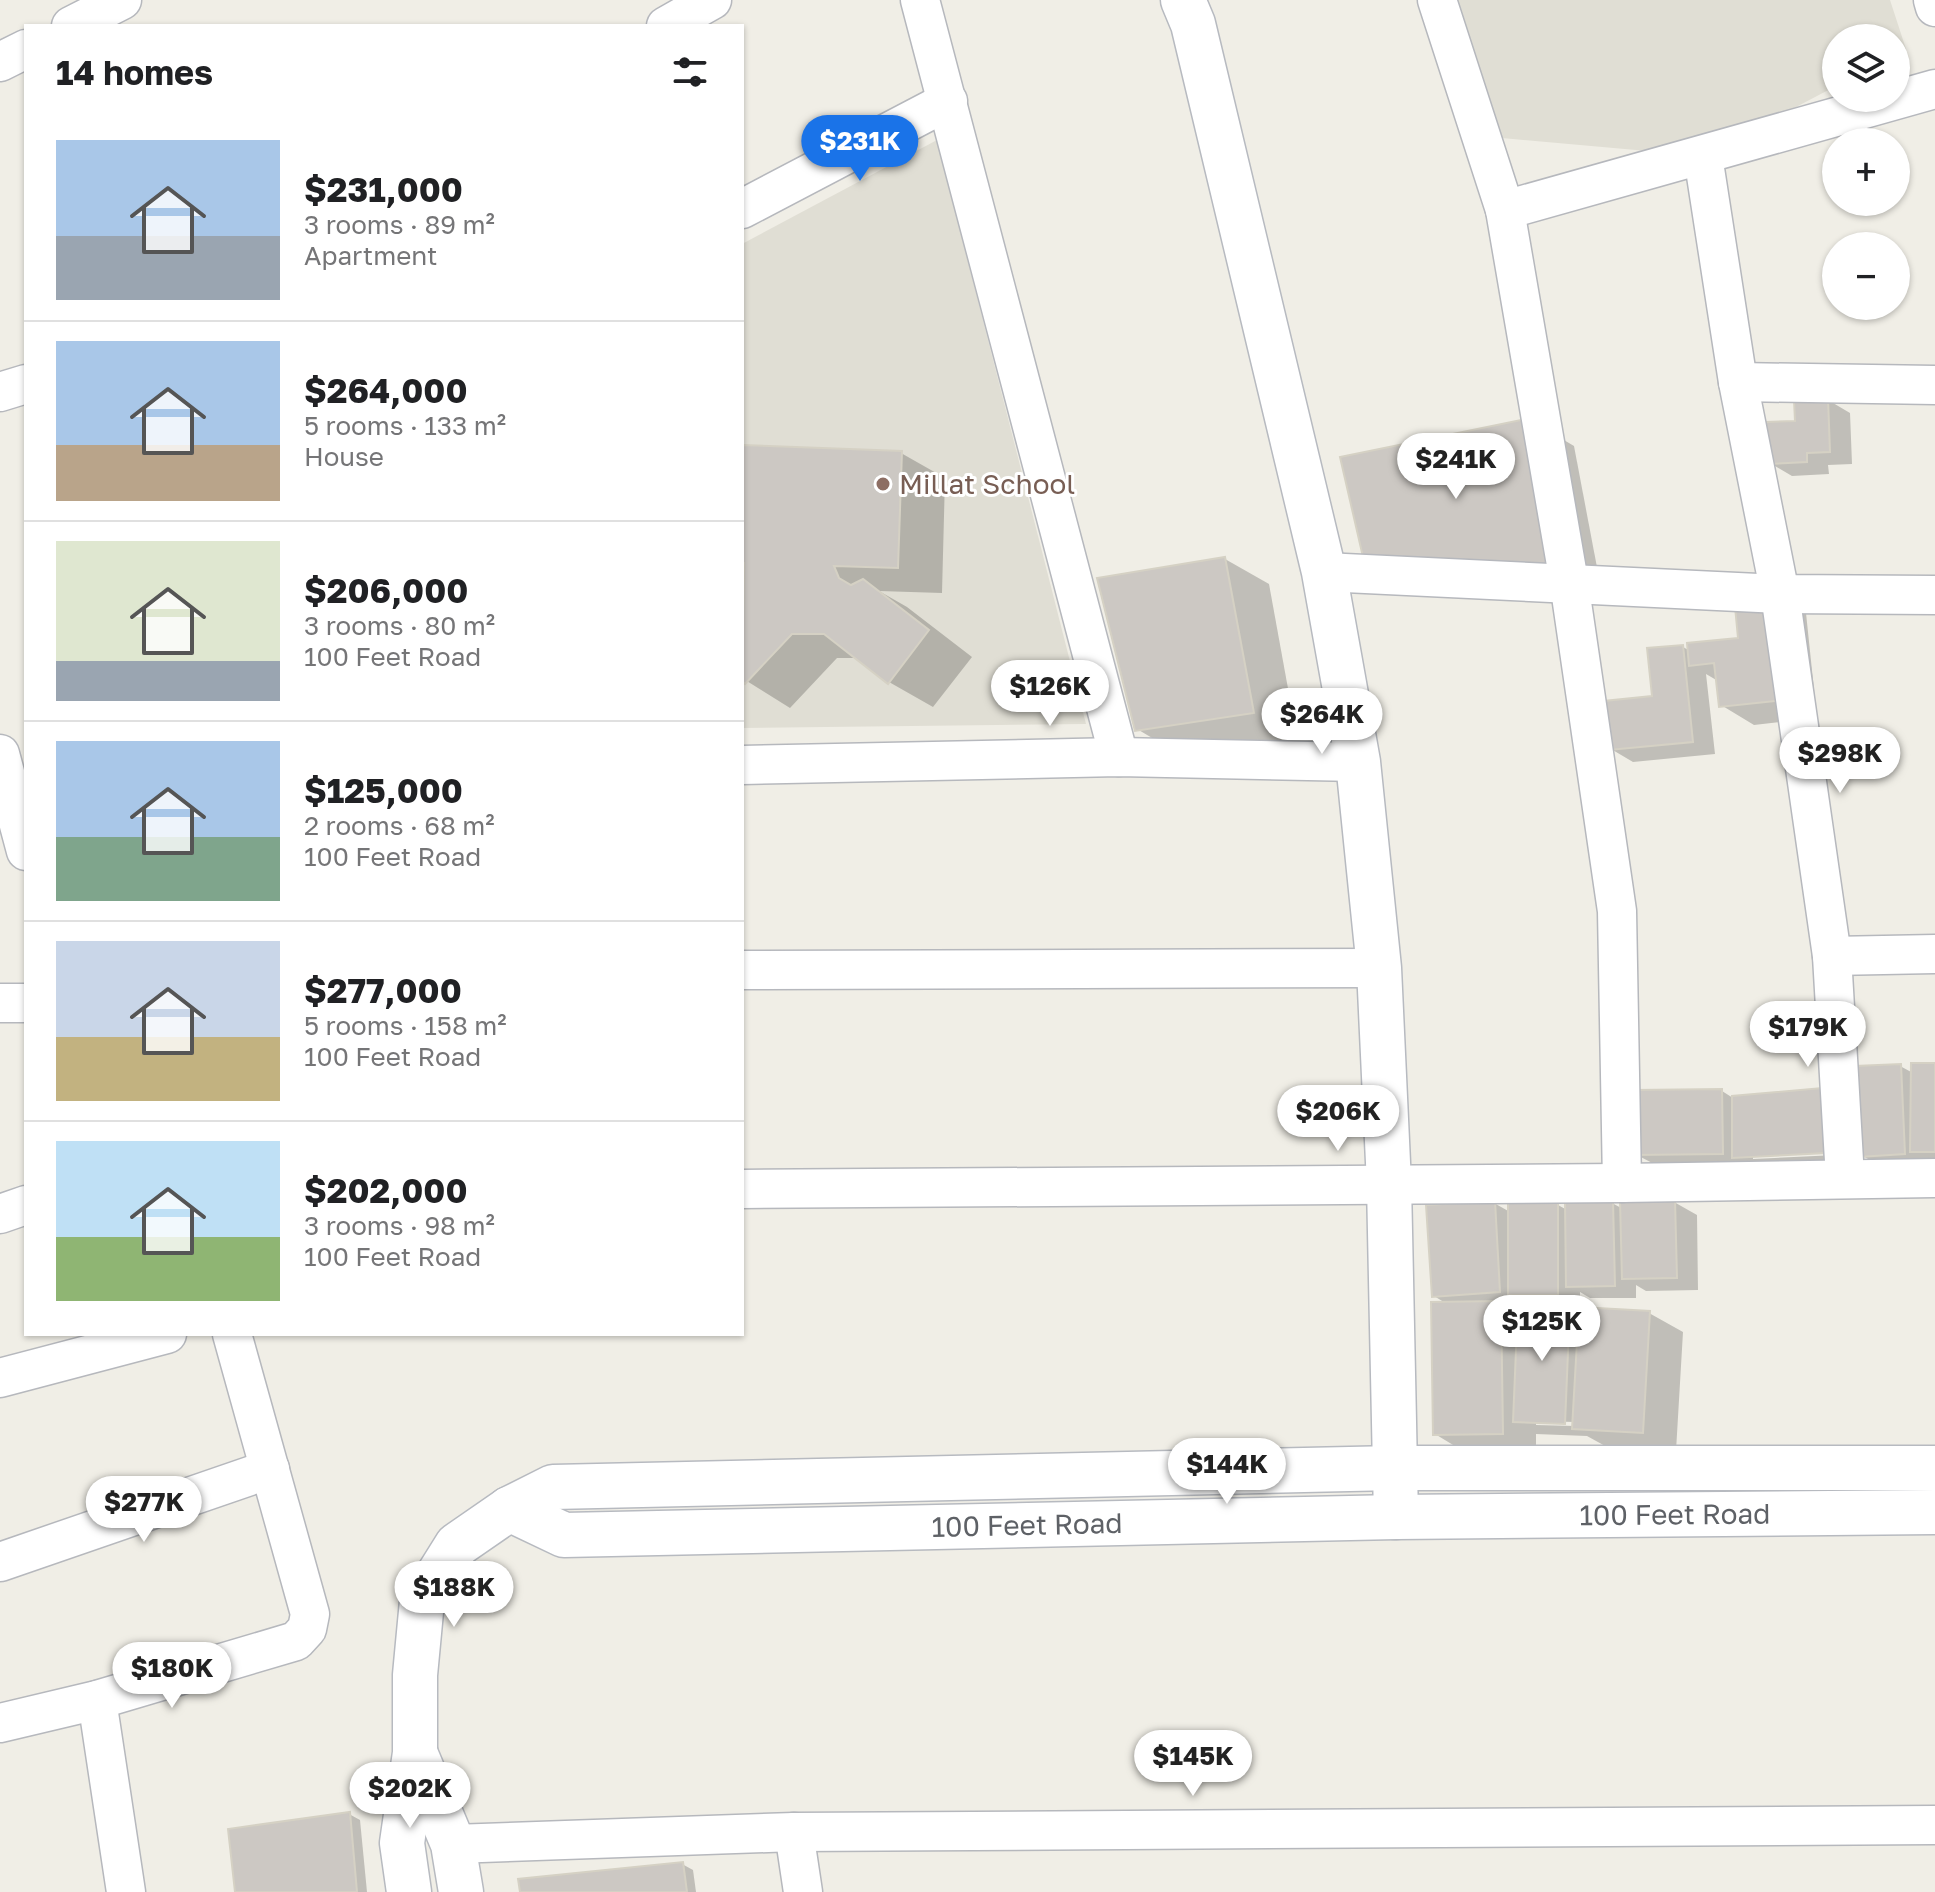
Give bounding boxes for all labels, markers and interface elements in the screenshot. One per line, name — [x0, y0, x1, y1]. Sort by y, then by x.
map controls — [1822, 24, 1910, 320]
button: layers — [1822, 24, 1910, 112]
icon: filters — [668, 50, 712, 94]
text: 14 homes — [56, 52, 213, 92]
pin: $231K — [804, 115, 916, 183]
text: $231K — [819, 125, 901, 156]
button: + — [1822, 128, 1910, 216]
text: $231,000 — [304, 169, 463, 209]
icon: home — [120, 172, 216, 268]
text: 3 rooms · 89 m² — [304, 209, 495, 240]
button: − — [1822, 232, 1910, 320]
text: Apartment — [304, 240, 437, 271]
text: $264,000 — [304, 370, 468, 410]
icon: home — [120, 373, 216, 469]
text: 5 rooms · 133 m² — [304, 410, 506, 441]
pin: $241K — [1400, 433, 1512, 501]
text: House — [304, 441, 384, 472]
text: $241K — [1415, 443, 1497, 474]
place label: Millat School — [899, 467, 1075, 500]
marker: Millat School — [874, 475, 892, 493]
text: $206,000 — [304, 570, 468, 610]
icon: home — [120, 573, 216, 669]
text: 3 rooms · 80 m² — [304, 610, 495, 641]
text: 100 Feet Road — [304, 641, 481, 672]
pin: $126K — [994, 660, 1106, 728]
text: $126K — [1009, 670, 1091, 701]
pin: $264K — [1266, 688, 1378, 756]
text: $264K — [1280, 698, 1364, 729]
pin: $298K — [1784, 727, 1896, 795]
text: $298K — [1797, 737, 1883, 768]
text: $125,000 — [304, 770, 463, 810]
icon: home — [120, 773, 216, 869]
text: 2 rooms · 68 m² — [304, 810, 495, 841]
text: 100 Feet Road — [304, 841, 481, 872]
text: $277,000 — [304, 970, 462, 1010]
icon: home — [120, 973, 216, 1069]
pin: $179K — [1752, 1001, 1864, 1069]
text: 5 rooms · 158 m² — [304, 1010, 507, 1041]
text: $179K — [1768, 1011, 1848, 1042]
text: 100 Feet Road — [304, 1041, 481, 1072]
pin: $206K — [1282, 1085, 1394, 1153]
text: $206K — [1295, 1095, 1381, 1126]
text: $202,000 — [304, 1170, 468, 1210]
icon: home — [120, 1173, 216, 1269]
text: 3 rooms · 98 m² — [304, 1210, 495, 1241]
text: 100 Feet Road — [304, 1241, 481, 1272]
pin: $125K — [1486, 1295, 1598, 1363]
text: $125K — [1501, 1305, 1583, 1336]
pin: $144K — [1171, 1438, 1283, 1506]
text: $144K — [1186, 1448, 1268, 1479]
pin: $277K — [88, 1476, 200, 1544]
text: $277K — [104, 1486, 184, 1517]
street label: 100 Feet Road — [1579, 1497, 1771, 1531]
street label: 100 Feet Road — [931, 1506, 1123, 1543]
pin: $188K — [398, 1561, 510, 1629]
text: $188K — [413, 1571, 495, 1602]
pin: $180K — [116, 1642, 228, 1710]
text: $180K — [130, 1652, 214, 1683]
pin: $145K — [1137, 1730, 1249, 1798]
text: $145K — [1152, 1740, 1234, 1771]
pin: $202K — [354, 1762, 466, 1830]
text: $202K — [368, 1772, 452, 1803]

